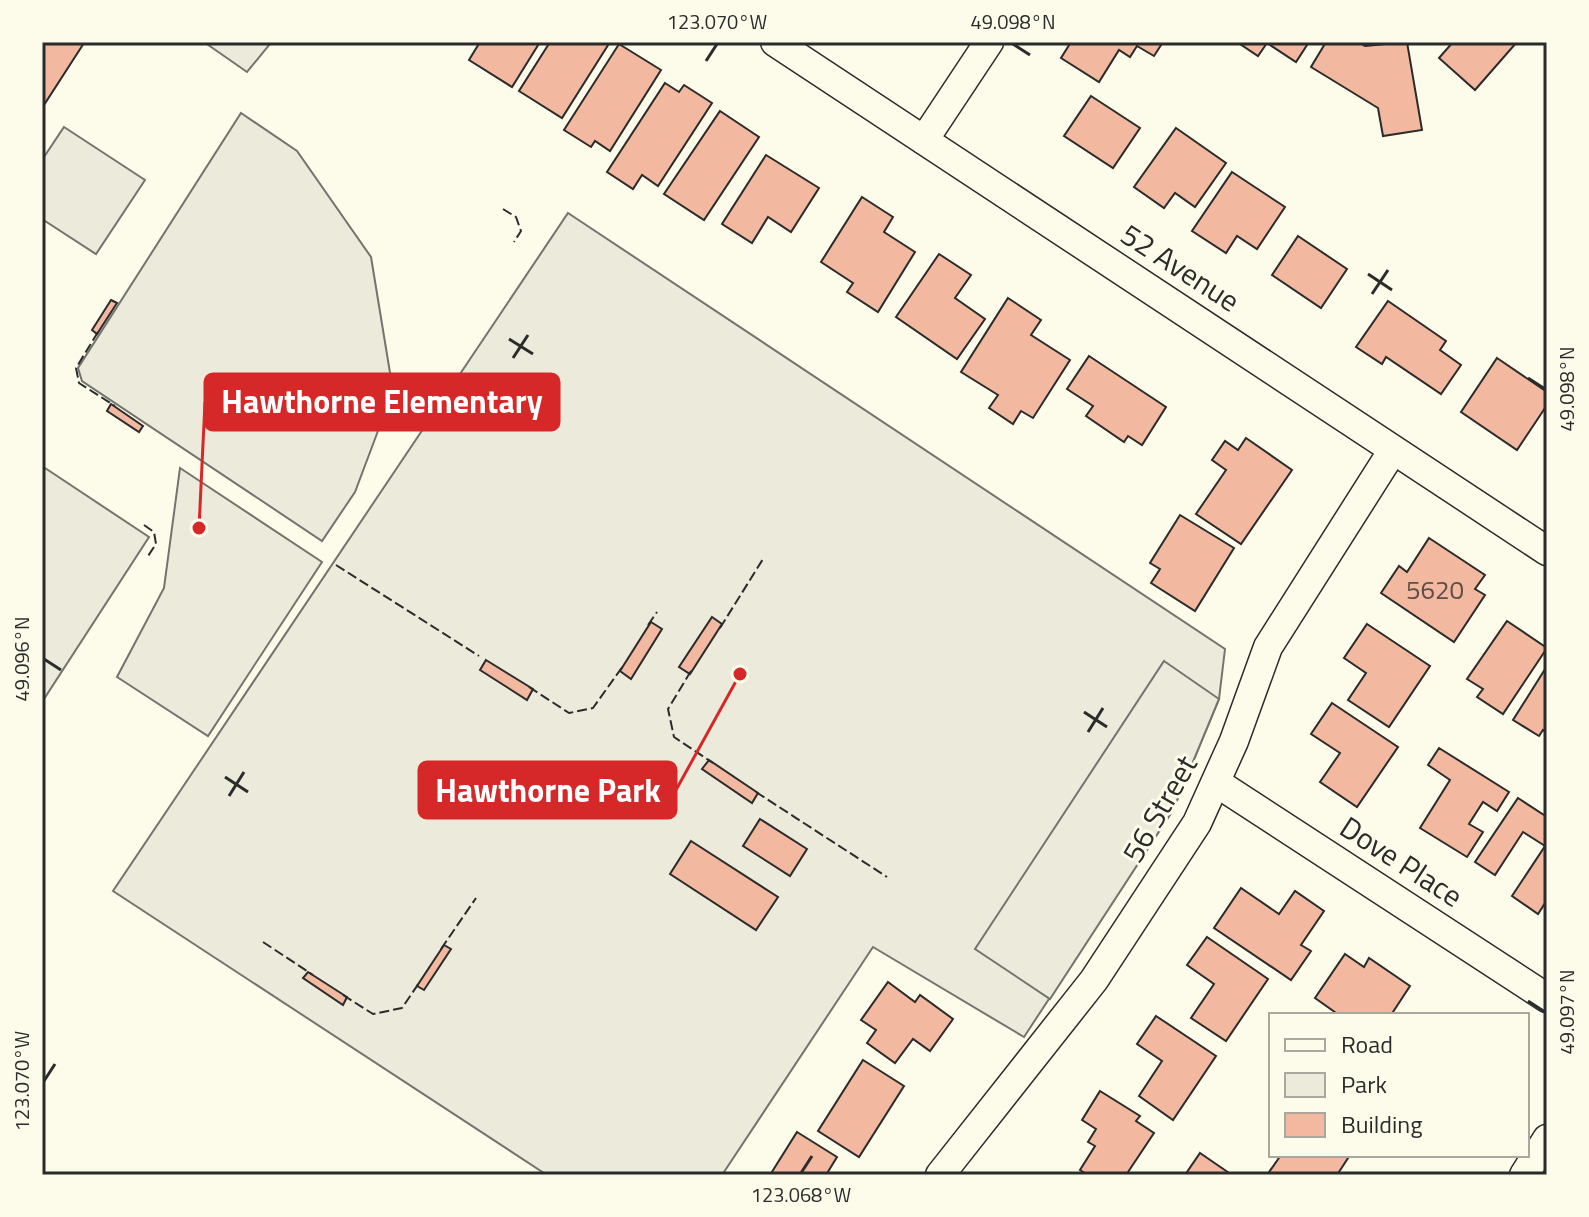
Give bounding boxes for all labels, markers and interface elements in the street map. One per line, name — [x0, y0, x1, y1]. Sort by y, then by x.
text: 123.070°W — [667, 6, 767, 37]
text: 49.098°N — [970, 6, 1056, 37]
street label: 52 Avenue — [1112, 211, 1249, 323]
text: 49.098°N — [1551, 346, 1582, 432]
callout: Hawthorne Elementary — [205, 374, 559, 430]
text: Hawthorne Elementary — [221, 377, 543, 425]
house number: 5620 — [1406, 570, 1464, 609]
text: 49.096°N — [6, 616, 37, 702]
street label: 56 Street — [1110, 746, 1209, 871]
callout: Hawthorne Park — [419, 762, 676, 818]
text: Hawthorne Park — [435, 766, 661, 814]
street label: Dove Place — [1331, 804, 1472, 918]
text: 49.097°N — [1551, 969, 1582, 1055]
legend — [1269, 1013, 1529, 1157]
text: Road — [1341, 1026, 1393, 1062]
text: 123.070°W — [6, 1031, 37, 1131]
text: Park — [1341, 1066, 1387, 1102]
text: Building — [1341, 1106, 1423, 1142]
text: 123.068°W — [751, 1179, 851, 1210]

